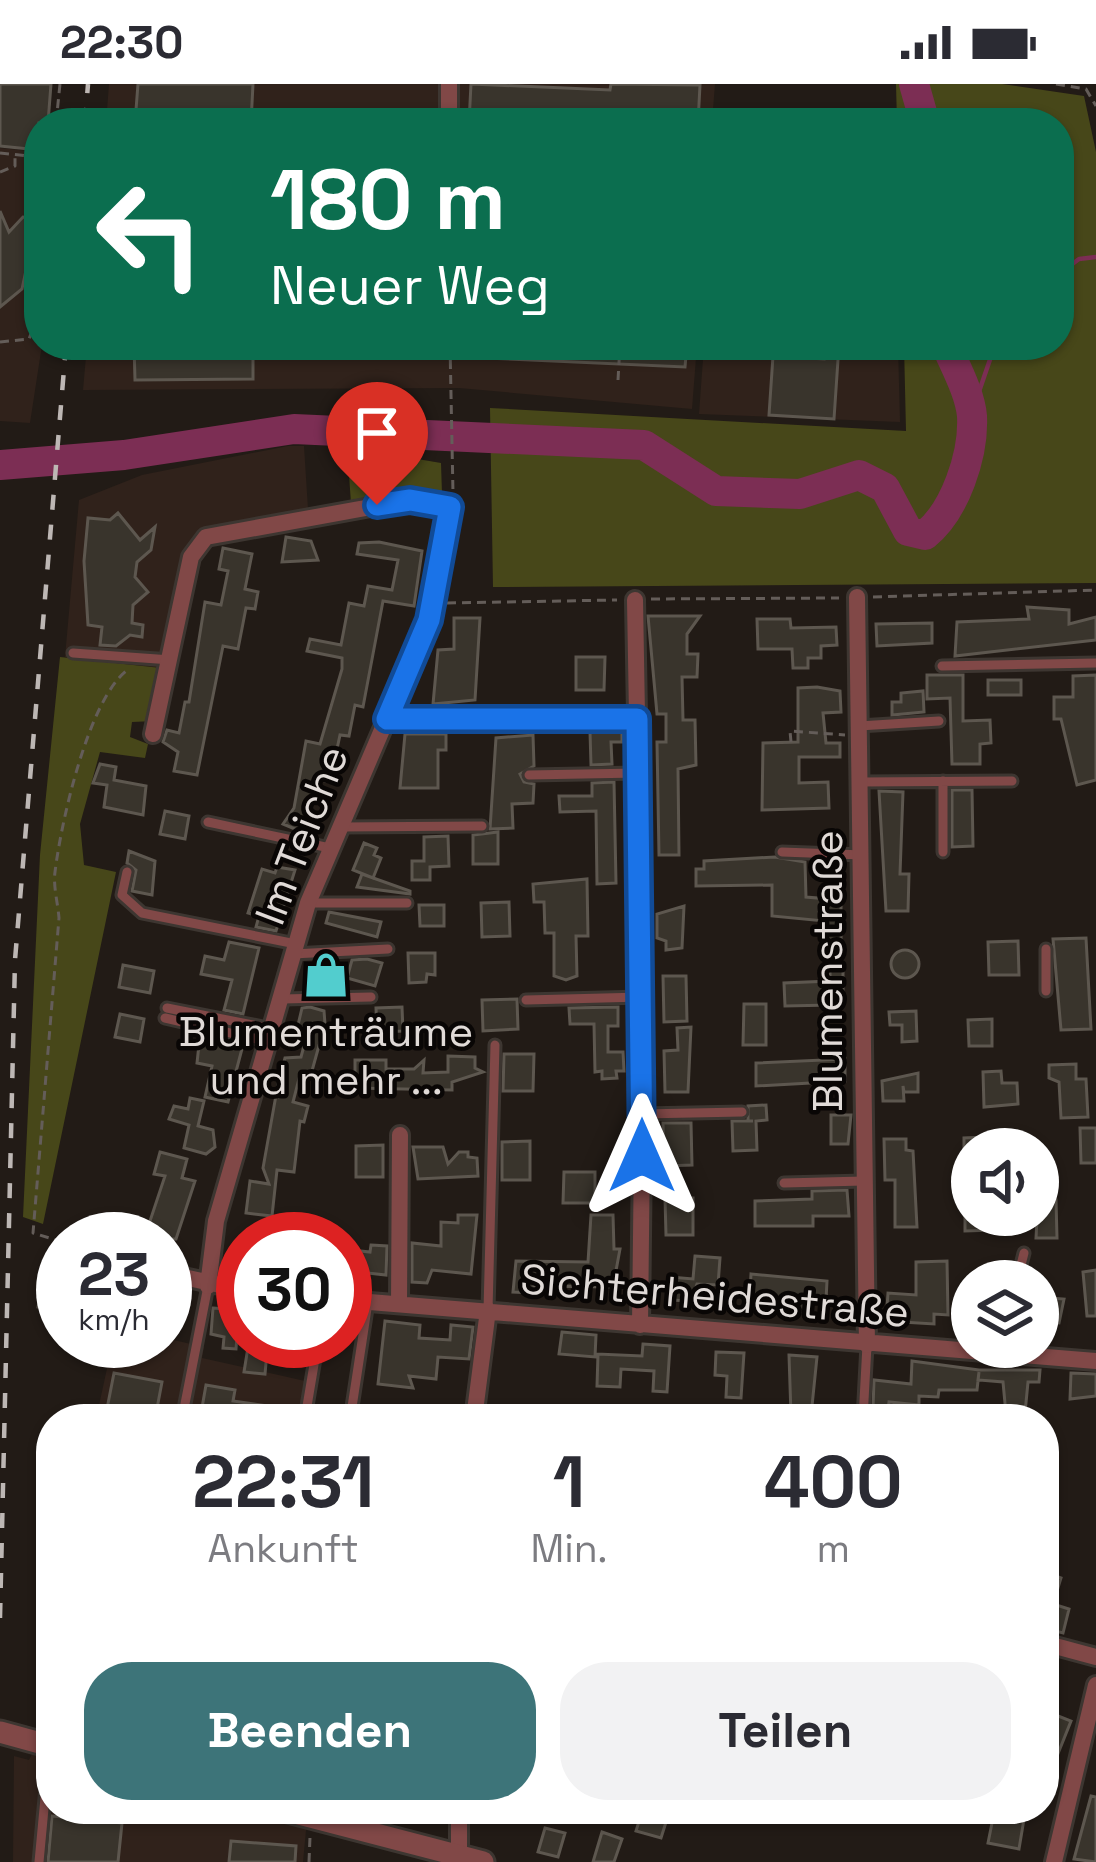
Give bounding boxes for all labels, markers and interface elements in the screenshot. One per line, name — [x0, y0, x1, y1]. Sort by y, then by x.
text: 22:30 — [60, 14, 183, 71]
text: 180 m — [270, 146, 506, 254]
icon: left — [72, 156, 228, 312]
text: Neuer Weg — [270, 251, 550, 320]
pin — [326, 382, 428, 505]
icon: arrive — [344, 400, 410, 466]
street label: Im Teiche — [243, 738, 360, 932]
street label: Blumenstraße — [801, 830, 854, 1112]
shop icon: Blumenträume und mehr ... — [301, 950, 351, 1000]
place label: Blumenträume und mehr ... — [179, 1005, 473, 1106]
position arrow — [579, 1093, 705, 1219]
map controls — [951, 1128, 1059, 1368]
button: sound — [951, 1128, 1059, 1236]
speed limit sign: 30 — [216, 1212, 372, 1368]
text: 23 — [78, 1236, 150, 1313]
street label: Sichterheidestraße — [518, 1252, 911, 1339]
button: layers — [951, 1260, 1059, 1368]
text: km/h — [78, 1300, 150, 1339]
text: 22:31 — [192, 1436, 374, 1528]
text: 1 — [553, 1436, 585, 1528]
text: 400 — [764, 1436, 903, 1528]
text: Ankunft — [208, 1524, 359, 1573]
text: Min. — [530, 1524, 607, 1573]
text: m — [816, 1524, 850, 1573]
button: Beenden — [84, 1662, 536, 1800]
button: Teilen — [560, 1662, 1011, 1800]

